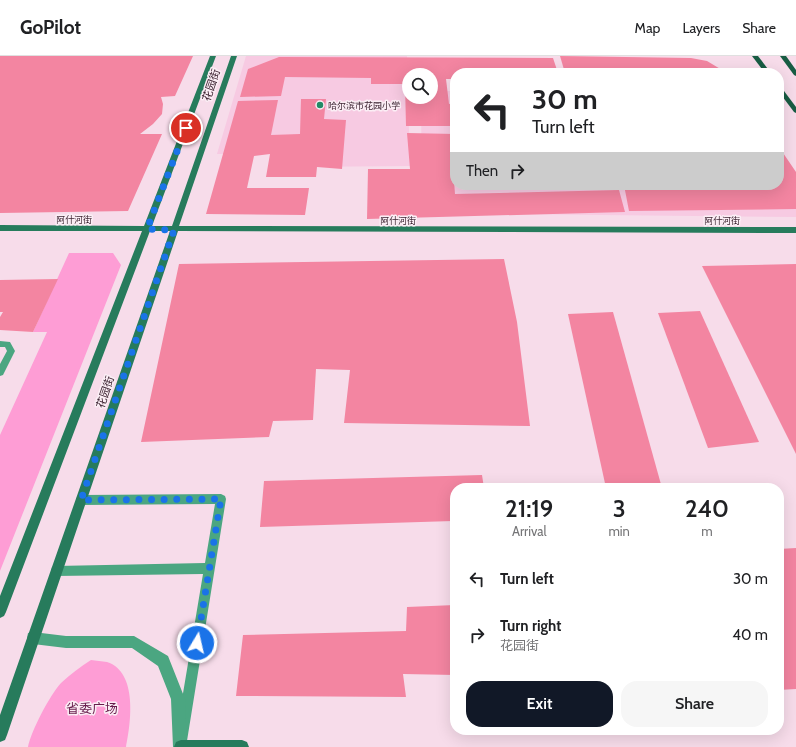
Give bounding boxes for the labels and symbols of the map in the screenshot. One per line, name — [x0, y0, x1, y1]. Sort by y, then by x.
street label: 花园街 — [199, 67, 223, 103]
marker: 哈尔滨市花园小学 — [315, 100, 325, 110]
place label: 哈尔滨市花园小学 — [328, 100, 400, 111]
pin — [169, 111, 203, 145]
street label: 阿什河街 — [56, 214, 92, 225]
street label: 阿什河街 — [380, 215, 416, 226]
street label: 阿什河街 — [704, 215, 740, 226]
street label: 花园街 — [93, 374, 117, 410]
position arrow — [176, 622, 218, 664]
park label: 省委广场 — [66, 700, 118, 716]

